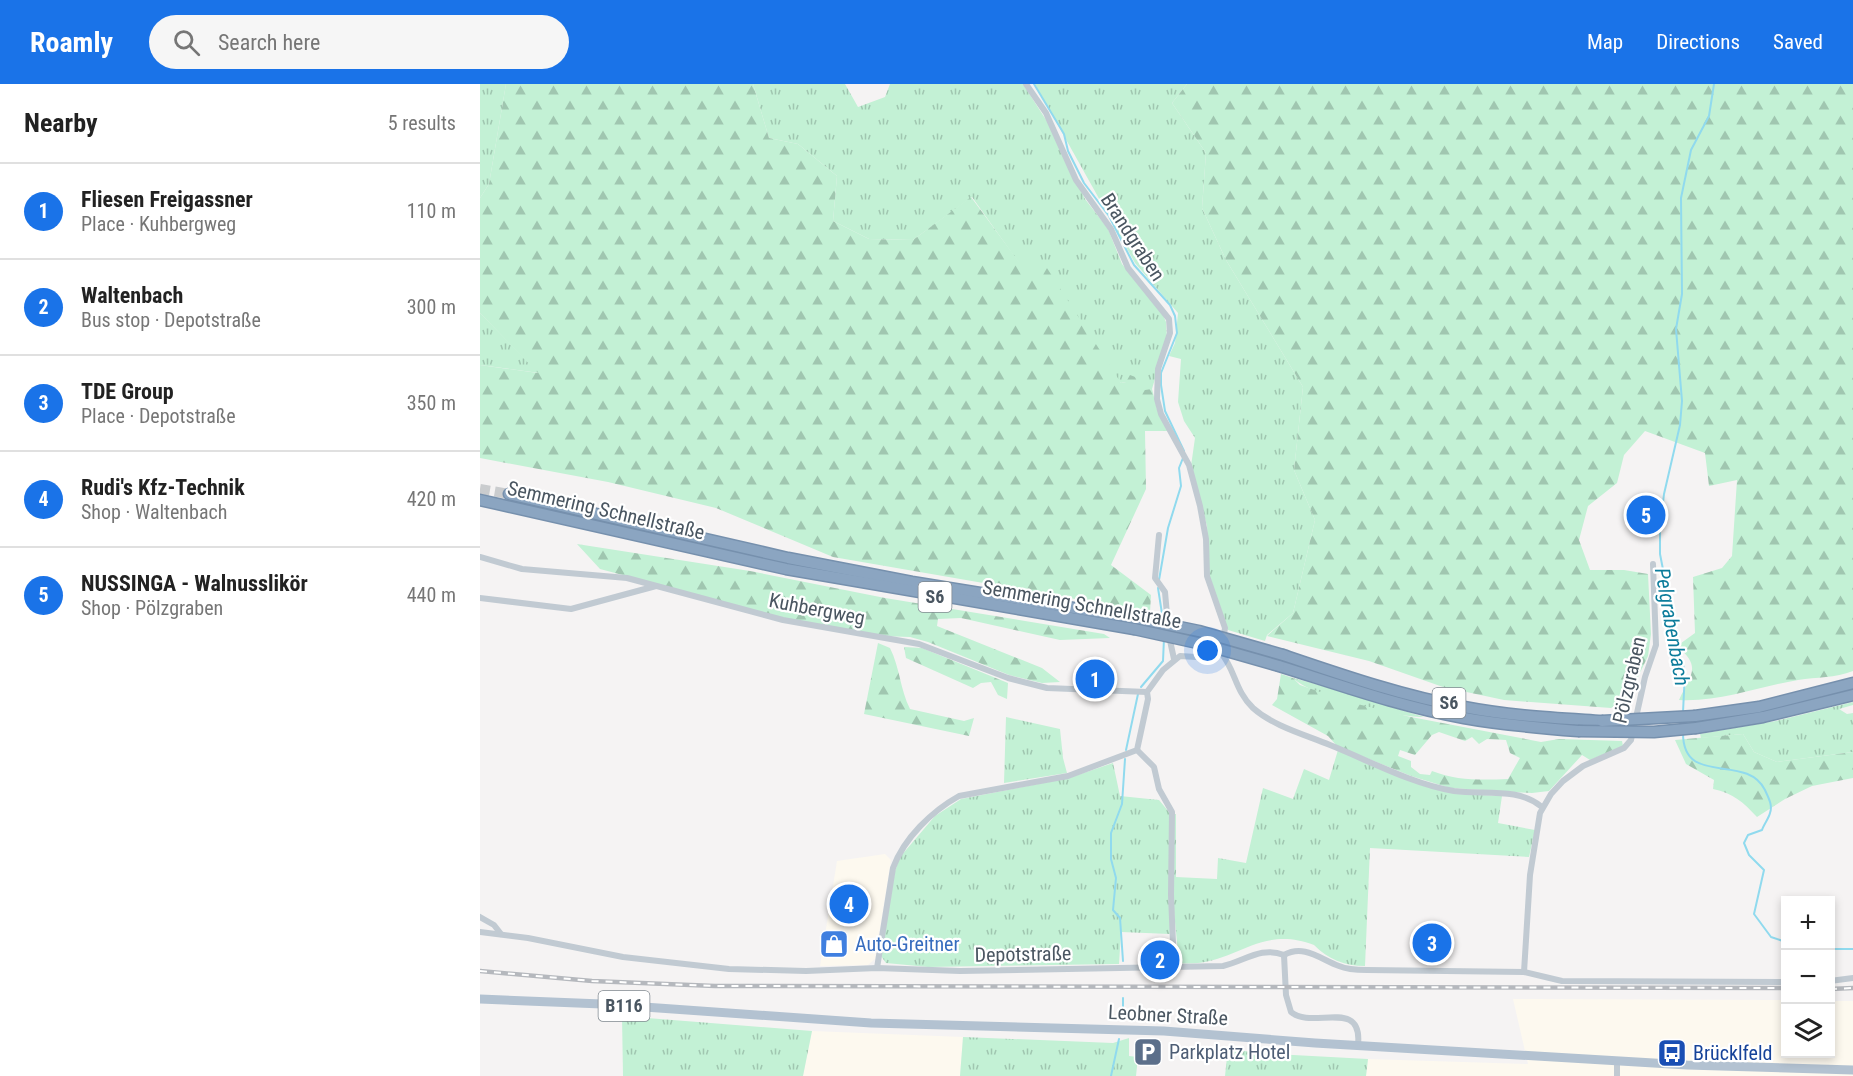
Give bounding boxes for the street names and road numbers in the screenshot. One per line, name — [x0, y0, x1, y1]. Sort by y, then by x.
street label: Brandgraben — [1096, 189, 1170, 285]
street label: Semmering Schnellstraße — [505, 476, 707, 544]
street label: Semmering Schnellstraße — [981, 575, 1183, 633]
road number: S6 — [918, 582, 952, 612]
street label: Kuhbergweg — [767, 588, 867, 630]
street label: Pölzgraben — [1607, 634, 1651, 726]
road number: S6 — [1432, 688, 1466, 718]
street label: Depotstraße — [974, 941, 1072, 967]
road number: B116 — [598, 991, 650, 1021]
street label: Leobner Straße — [1107, 1000, 1229, 1030]

